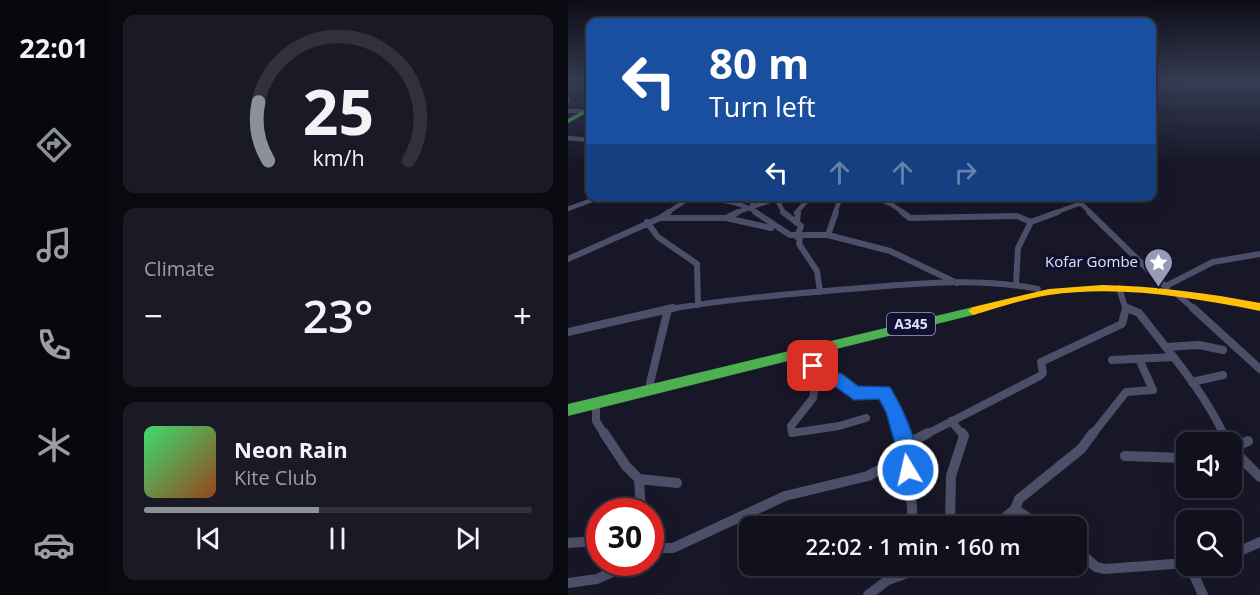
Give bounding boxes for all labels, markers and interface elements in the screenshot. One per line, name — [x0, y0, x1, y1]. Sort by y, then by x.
text: 22:01 — [19, 29, 89, 66]
text: 80 m — [709, 34, 809, 91]
icon: left — [610, 42, 688, 120]
text: 25 — [302, 68, 374, 153]
text: Turn left — [709, 88, 816, 125]
icon: directions — [33, 124, 75, 166]
text: km/h — [312, 144, 364, 173]
icon: left — [760, 156, 793, 189]
icon: ahead — [823, 156, 856, 189]
icon: ahead — [886, 156, 919, 189]
icon: right — [949, 156, 982, 189]
icon: music — [33, 224, 75, 266]
place icon: Kofar Gombe — [1143, 246, 1175, 288]
place label: Kofar Gombe — [1045, 251, 1138, 271]
text: Climate — [144, 255, 215, 282]
text: 23° — [303, 285, 373, 346]
text: − — [144, 293, 163, 338]
text: + — [513, 293, 532, 338]
road number: A345 — [887, 313, 935, 335]
icon: phone — [33, 324, 75, 366]
pin — [787, 340, 838, 391]
icon: arrive — [796, 349, 829, 382]
icon: climate — [33, 424, 75, 466]
map controls — [1176, 432, 1242, 576]
button: sound — [1176, 432, 1242, 498]
text: Neon Rain — [234, 434, 348, 464]
position arrow — [876, 438, 940, 502]
text: Kite Club — [234, 464, 317, 491]
speed limit sign: 30 — [586, 498, 664, 576]
button: search — [1176, 510, 1242, 576]
icon: previous — [192, 522, 225, 555]
icon: pause — [321, 522, 354, 555]
icon: next — [451, 522, 484, 555]
icon: car — [33, 524, 75, 566]
text: 22:02 · 1 min · 160 m — [805, 531, 1021, 561]

